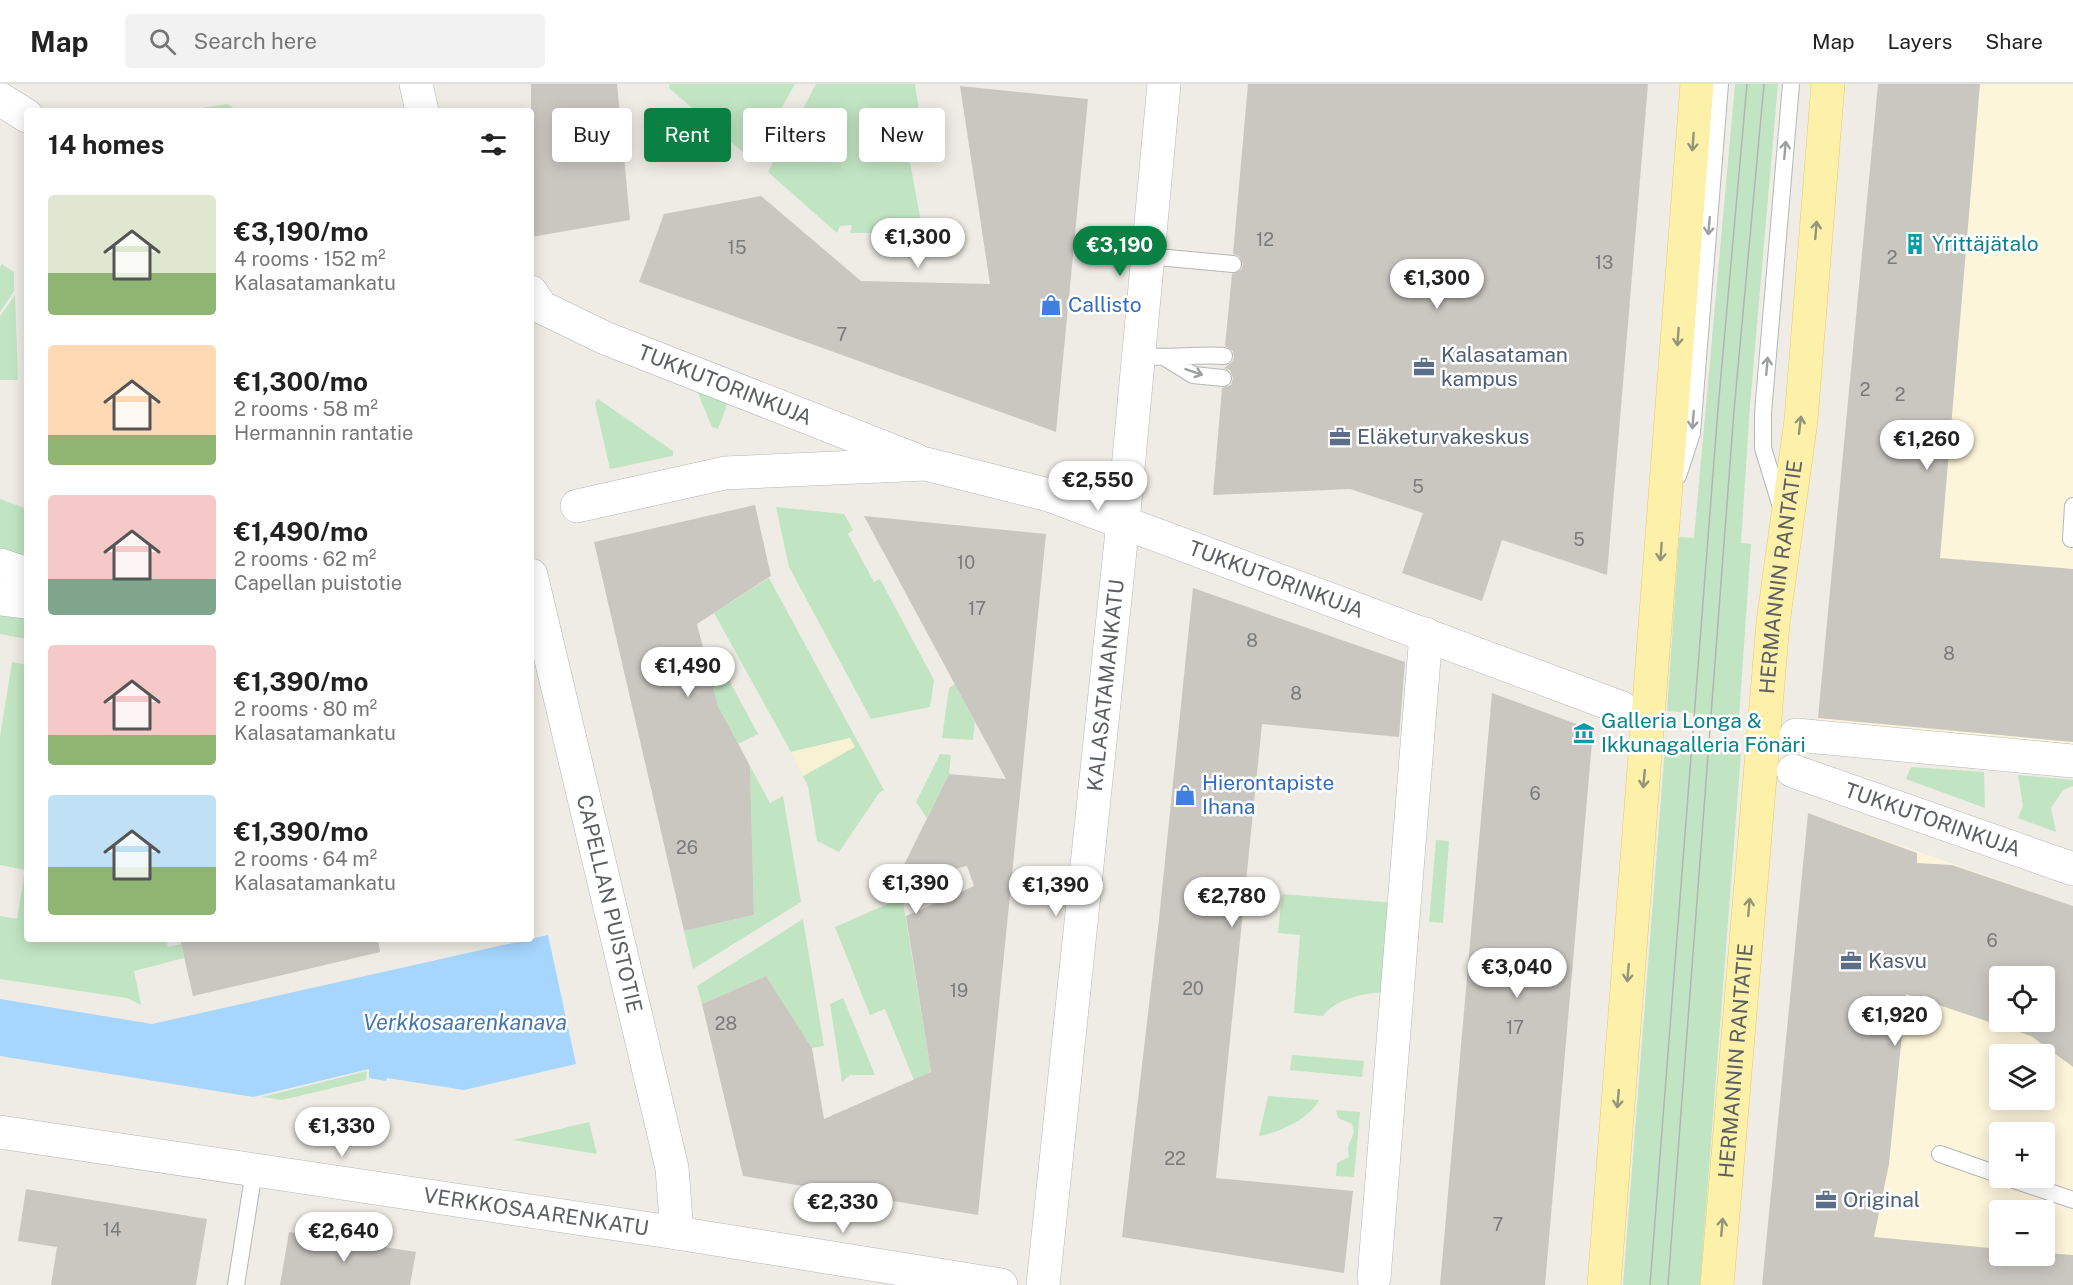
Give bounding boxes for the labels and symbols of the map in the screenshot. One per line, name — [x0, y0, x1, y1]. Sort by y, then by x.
one-way arrow — [1687, 132, 1698, 152]
one-way arrow — [1780, 141, 1791, 161]
one-way arrow — [1703, 216, 1714, 236]
pin: €1,300 — [869, 218, 967, 269]
one-way arrow — [1811, 221, 1822, 241]
pin: €3,190 — [1071, 226, 1169, 277]
house number: 12 — [1256, 229, 1274, 250]
place label: Yrittäjätalo — [1932, 231, 2039, 256]
building icon: Yrittäjätalo — [1903, 232, 1927, 256]
house number: 15 — [728, 237, 746, 258]
house number: 2 — [1887, 247, 1897, 268]
house number: 13 — [1595, 252, 1613, 273]
pin: €1,300 — [1388, 259, 1486, 310]
place label: Callisto — [1068, 292, 1142, 317]
shop icon: Callisto — [1039, 293, 1063, 317]
house number: 7 — [837, 324, 847, 345]
one-way arrow — [1673, 326, 1684, 346]
street label: TUKKUTORINKUJA — [634, 339, 816, 430]
place label: Kalasataman kampus — [1441, 342, 1568, 391]
office icon: Kalasataman kampus — [1412, 355, 1436, 379]
one-way arrow — [1762, 356, 1773, 376]
one-way arrow — [1184, 368, 1202, 379]
house number: 2 — [1860, 379, 1870, 400]
house number: 2 — [1895, 384, 1905, 405]
one-way arrow — [1687, 410, 1698, 430]
one-way arrow — [1795, 415, 1806, 435]
pin: €1,260 — [1878, 420, 1976, 471]
place label: Eläketurvakeskus — [1357, 424, 1529, 449]
office icon: Eläketurvakeskus — [1328, 425, 1352, 449]
street label: HERMANNIN RANTATIE — [1754, 458, 1807, 695]
pin: €2,550 — [1049, 461, 1147, 512]
house number: 5 — [1412, 476, 1424, 497]
house number: 5 — [1573, 529, 1585, 550]
street label: TUKKUTORINKUJA — [1185, 535, 1367, 623]
one-way arrow — [1656, 542, 1667, 562]
house number: 10 — [957, 552, 975, 573]
street label: KALASATAMANKATU — [1082, 578, 1129, 793]
house number: 17 — [968, 598, 986, 619]
house number: 8 — [1246, 630, 1258, 651]
house number: 8 — [1943, 643, 1955, 664]
pin: €1,490 — [639, 647, 737, 698]
house number: 8 — [1290, 683, 1302, 704]
place label: Galleria Longa & Ikkunagalleria Fönäri — [1601, 708, 1806, 757]
museum icon: Galleria Longa & Ikkunagalleria Fönäri — [1572, 721, 1596, 745]
one-way arrow — [1638, 768, 1649, 788]
place label: Hierontapiste Ihana — [1202, 770, 1334, 819]
street label: TUKKUTORINKUJA — [1841, 777, 2024, 862]
shop icon: Hierontapiste Ihana — [1173, 783, 1197, 807]
house number: 6 — [1529, 783, 1541, 804]
street label: CAPELLAN PUISTOTIE — [572, 792, 648, 1015]
house number: 26 — [676, 837, 698, 858]
pin: €1,390 — [867, 864, 965, 915]
pin: €1,390 — [1007, 866, 1105, 917]
pin: €2,780 — [1183, 877, 1281, 928]
one-way arrow — [1743, 897, 1754, 917]
house number: 6 — [1986, 930, 1998, 951]
street label: HERMANNIN RANTATIE — [1713, 942, 1758, 1179]
pin: €3,040 — [1468, 948, 1566, 999]
place label: Kasvu — [1868, 948, 1927, 973]
office icon: Kasvu — [1839, 949, 1863, 973]
one-way arrow — [1622, 962, 1633, 982]
house number: 20 — [1182, 978, 1204, 999]
house number: 19 — [950, 980, 968, 1001]
pin: €1,920 — [1846, 996, 1944, 1047]
water label: Verkkosaarenkanava — [363, 1009, 567, 1035]
house number: 28 — [715, 1013, 737, 1034]
house number: 17 — [1506, 1017, 1524, 1038]
one-way arrow — [1612, 1089, 1623, 1109]
pin: €1,330 — [293, 1107, 391, 1158]
house number: 22 — [1164, 1148, 1186, 1169]
street label: VERKKOSAARENKATU — [422, 1182, 650, 1241]
pin: €2,330 — [794, 1183, 892, 1234]
place label: Original — [1843, 1187, 1920, 1212]
office icon: Original — [1814, 1188, 1838, 1212]
pin: €2,640 — [295, 1212, 393, 1263]
house number: 7 — [1493, 1214, 1503, 1235]
one-way arrow — [1716, 1217, 1727, 1237]
house number: 14 — [103, 1219, 121, 1240]

